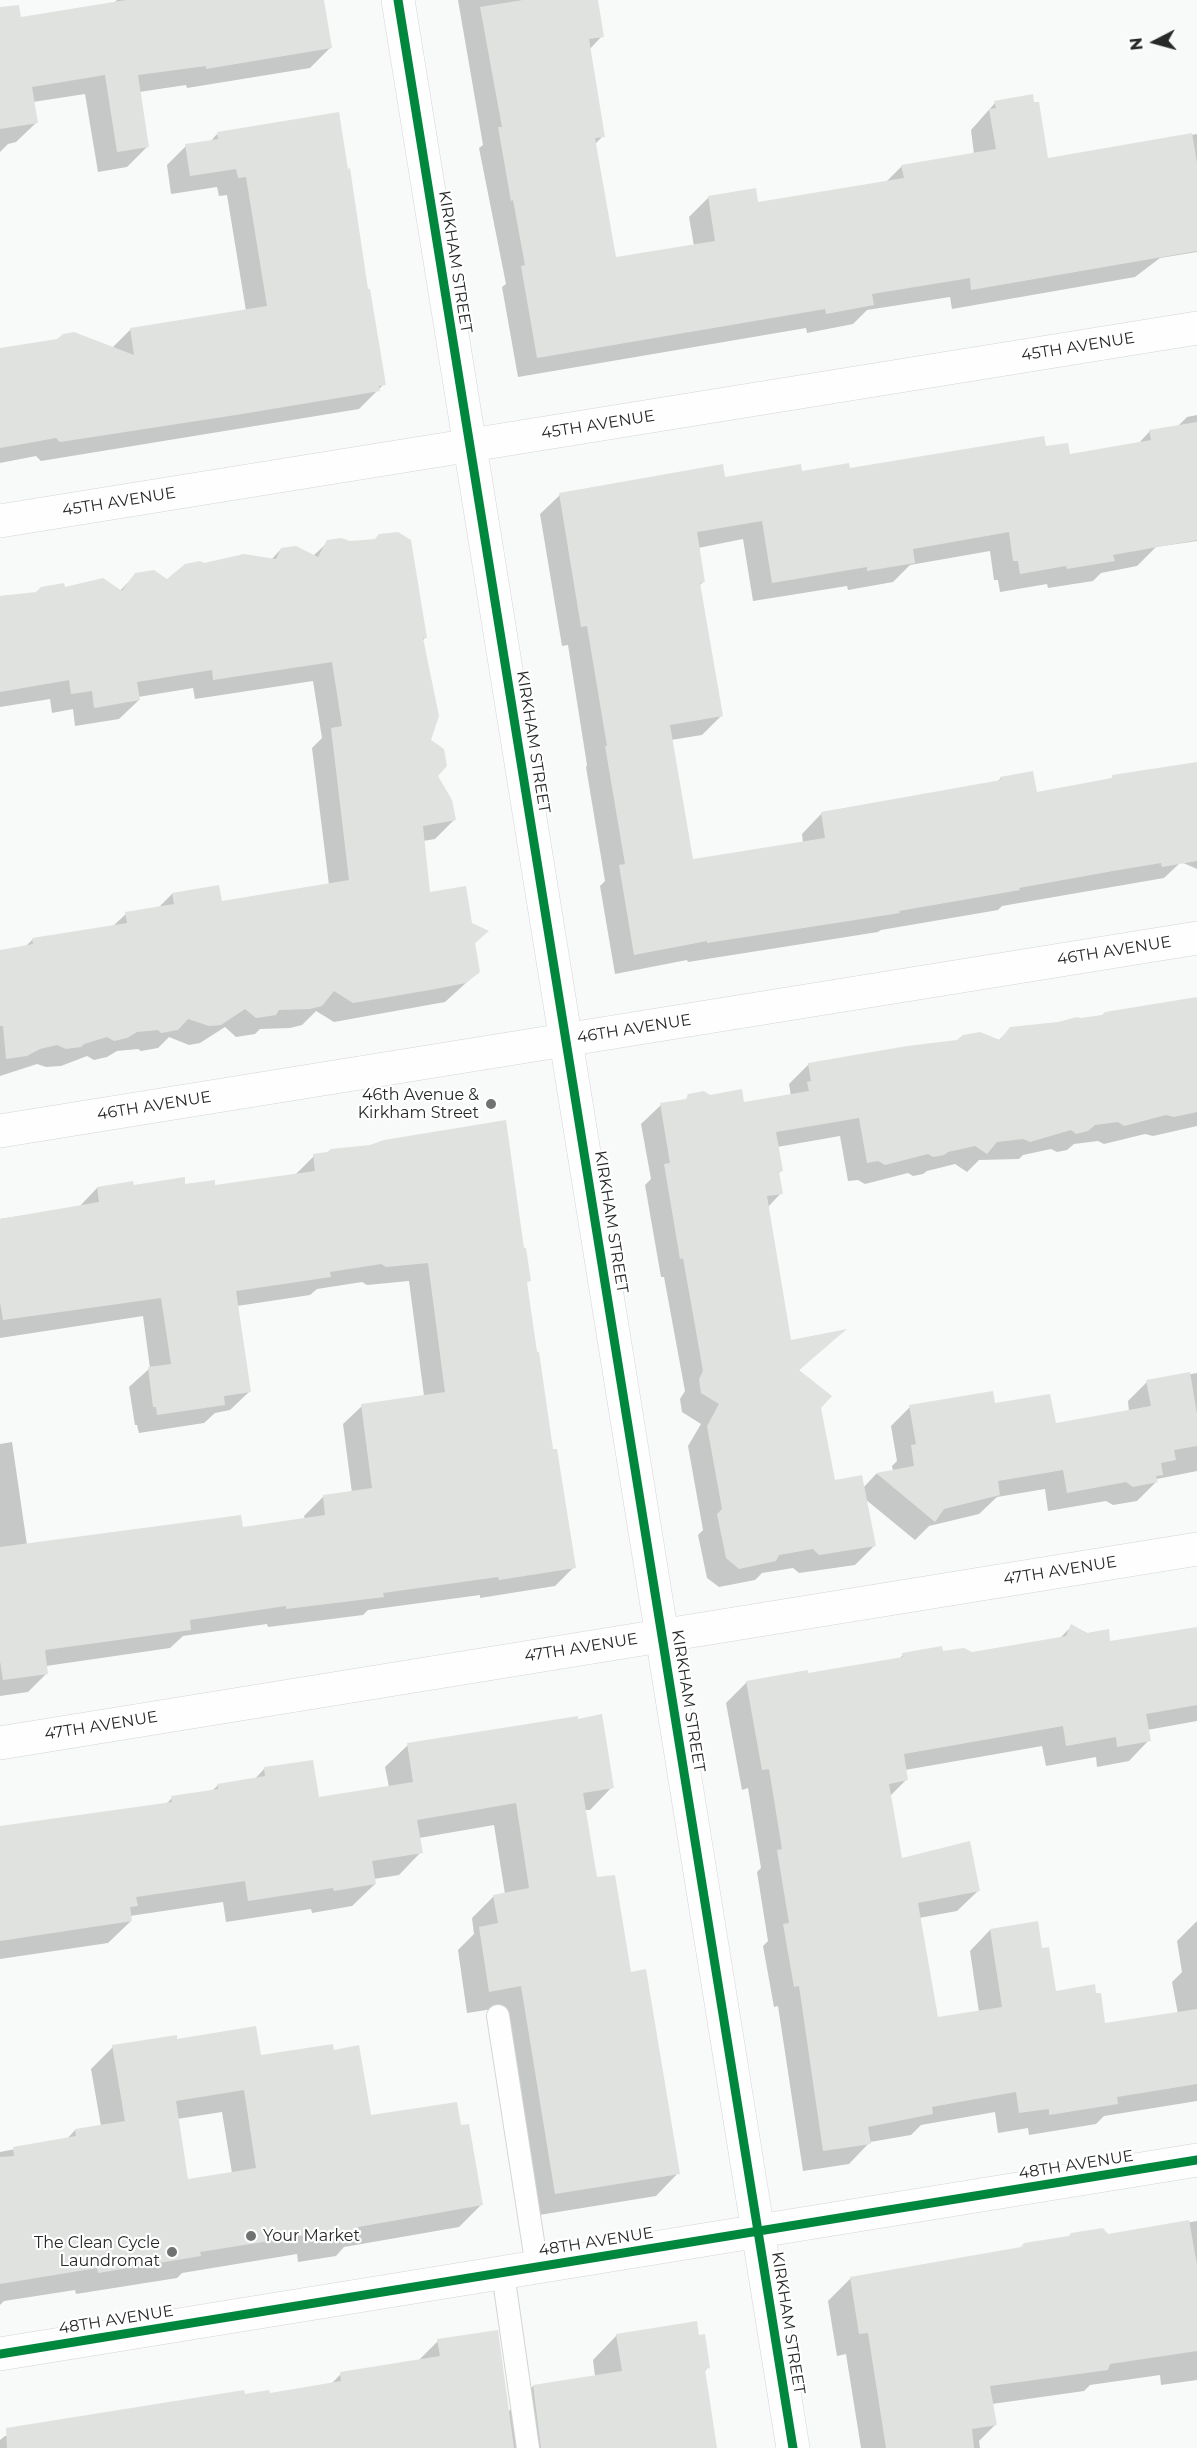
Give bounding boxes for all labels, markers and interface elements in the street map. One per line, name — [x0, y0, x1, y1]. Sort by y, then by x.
north arrow — [1125, 12, 1185, 72]
text: N — [1126, 37, 1147, 51]
street label: KIRKHAM STREET — [434, 189, 476, 335]
street label: 45TH AVENUE — [1020, 329, 1136, 365]
street label: 45TH AVENUE — [540, 407, 656, 443]
street label: 45TH AVENUE — [61, 484, 177, 520]
street label: KIRKHAM STREET — [512, 669, 554, 815]
street label: 46TH AVENUE — [1055, 932, 1173, 970]
street label: 46TH AVENUE — [575, 1010, 693, 1048]
place label: 46th Avenue & Kirkham Street — [358, 1085, 479, 1123]
street label: 46TH AVENUE — [95, 1087, 213, 1125]
marker: 46th Avenue & Kirkham Street — [484, 1097, 498, 1111]
street label: KIRKHAM STREET — [590, 1149, 632, 1295]
street label: 47TH AVENUE — [1002, 1553, 1118, 1589]
street label: KIRKHAM STREET — [667, 1628, 709, 1774]
street label: 47TH AVENUE — [523, 1630, 639, 1666]
street label: 47TH AVENUE — [43, 1708, 159, 1744]
street label: 48TH AVENUE — [1017, 2146, 1135, 2184]
street label: 48TH AVENUE — [537, 2223, 655, 2261]
place label: Your Market — [263, 2226, 360, 2246]
marker: Your Market — [244, 2229, 258, 2243]
place label: The Clean Cycle Laundromat — [34, 2233, 160, 2271]
marker: The Clean Cycle Laundromat — [165, 2245, 179, 2259]
street label: KIRKHAM STREET — [767, 2250, 809, 2396]
street label: 48TH AVENUE — [57, 2301, 175, 2339]

